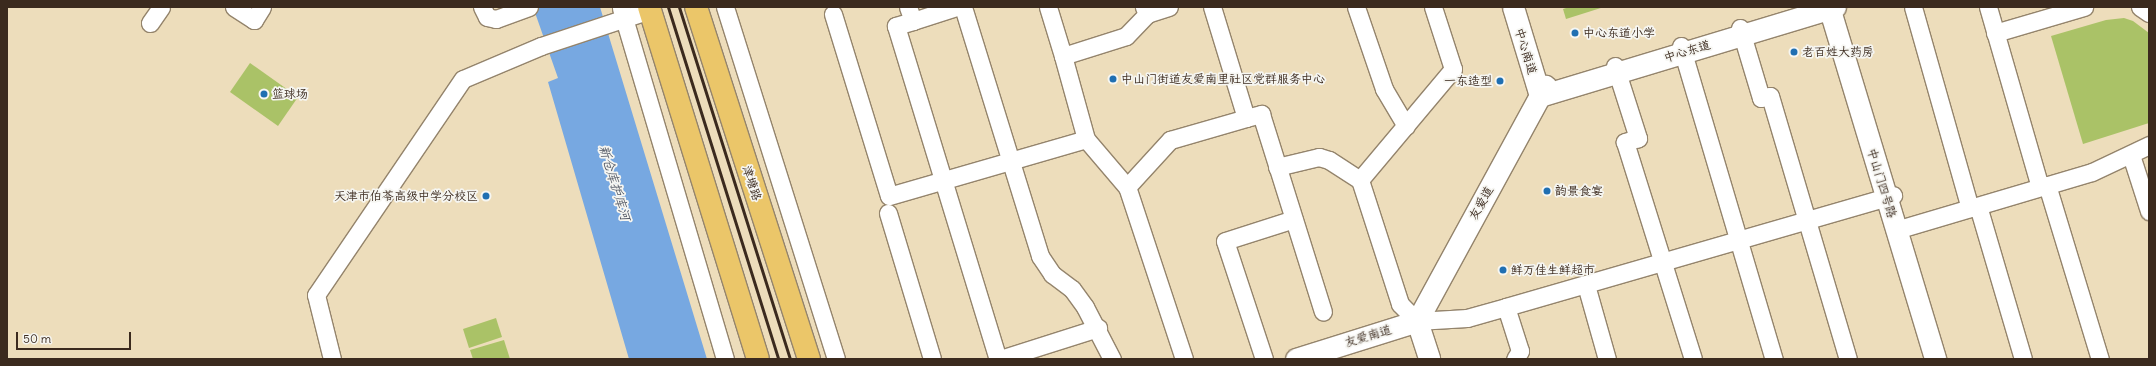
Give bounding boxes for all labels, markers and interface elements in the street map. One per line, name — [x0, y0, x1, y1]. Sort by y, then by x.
street label: 中心南道 — [1512, 26, 1540, 76]
place label: 中心东道小学 — [1583, 26, 1655, 40]
marker: 中心东道小学 — [1570, 28, 1580, 38]
street label: 中心东道 — [1662, 37, 1712, 65]
place label: 老百姓大药房 — [1802, 45, 1874, 59]
marker: 老百姓大药房 — [1789, 47, 1799, 57]
place label: 中山门街道友爱南里社区党群服务中心 — [1121, 72, 1325, 86]
marker: 中山门街道友爱南里社区党群服务中心 — [1108, 74, 1118, 84]
place label: 一东造型 — [1444, 74, 1492, 88]
marker: 一东造型 — [1495, 76, 1505, 86]
place label: 篮球场 — [272, 87, 308, 101]
marker: 篮球场 — [259, 89, 269, 99]
water label: 新仓库护库河 — [595, 143, 633, 223]
street label: 中山门四号路 — [1865, 146, 1899, 220]
street label: 津塘路 — [740, 164, 764, 202]
street label: 友爱道 — [1466, 184, 1496, 222]
place label: 韵景食宴 — [1555, 184, 1603, 198]
marker: 韵景食宴 — [1542, 186, 1552, 196]
place label: 天津市伯苓高级中学分校区 — [334, 189, 478, 203]
marker: 天津市伯苓高级中学分校区 — [481, 191, 491, 201]
place label: 鲜万佳生鲜超市 — [1511, 263, 1595, 277]
marker: 鲜万佳生鲜超市 — [1498, 265, 1508, 275]
street label: 友爱南道 — [1343, 322, 1393, 350]
scale bar — [18, 324, 133, 350]
text: 50 m — [23, 331, 51, 346]

